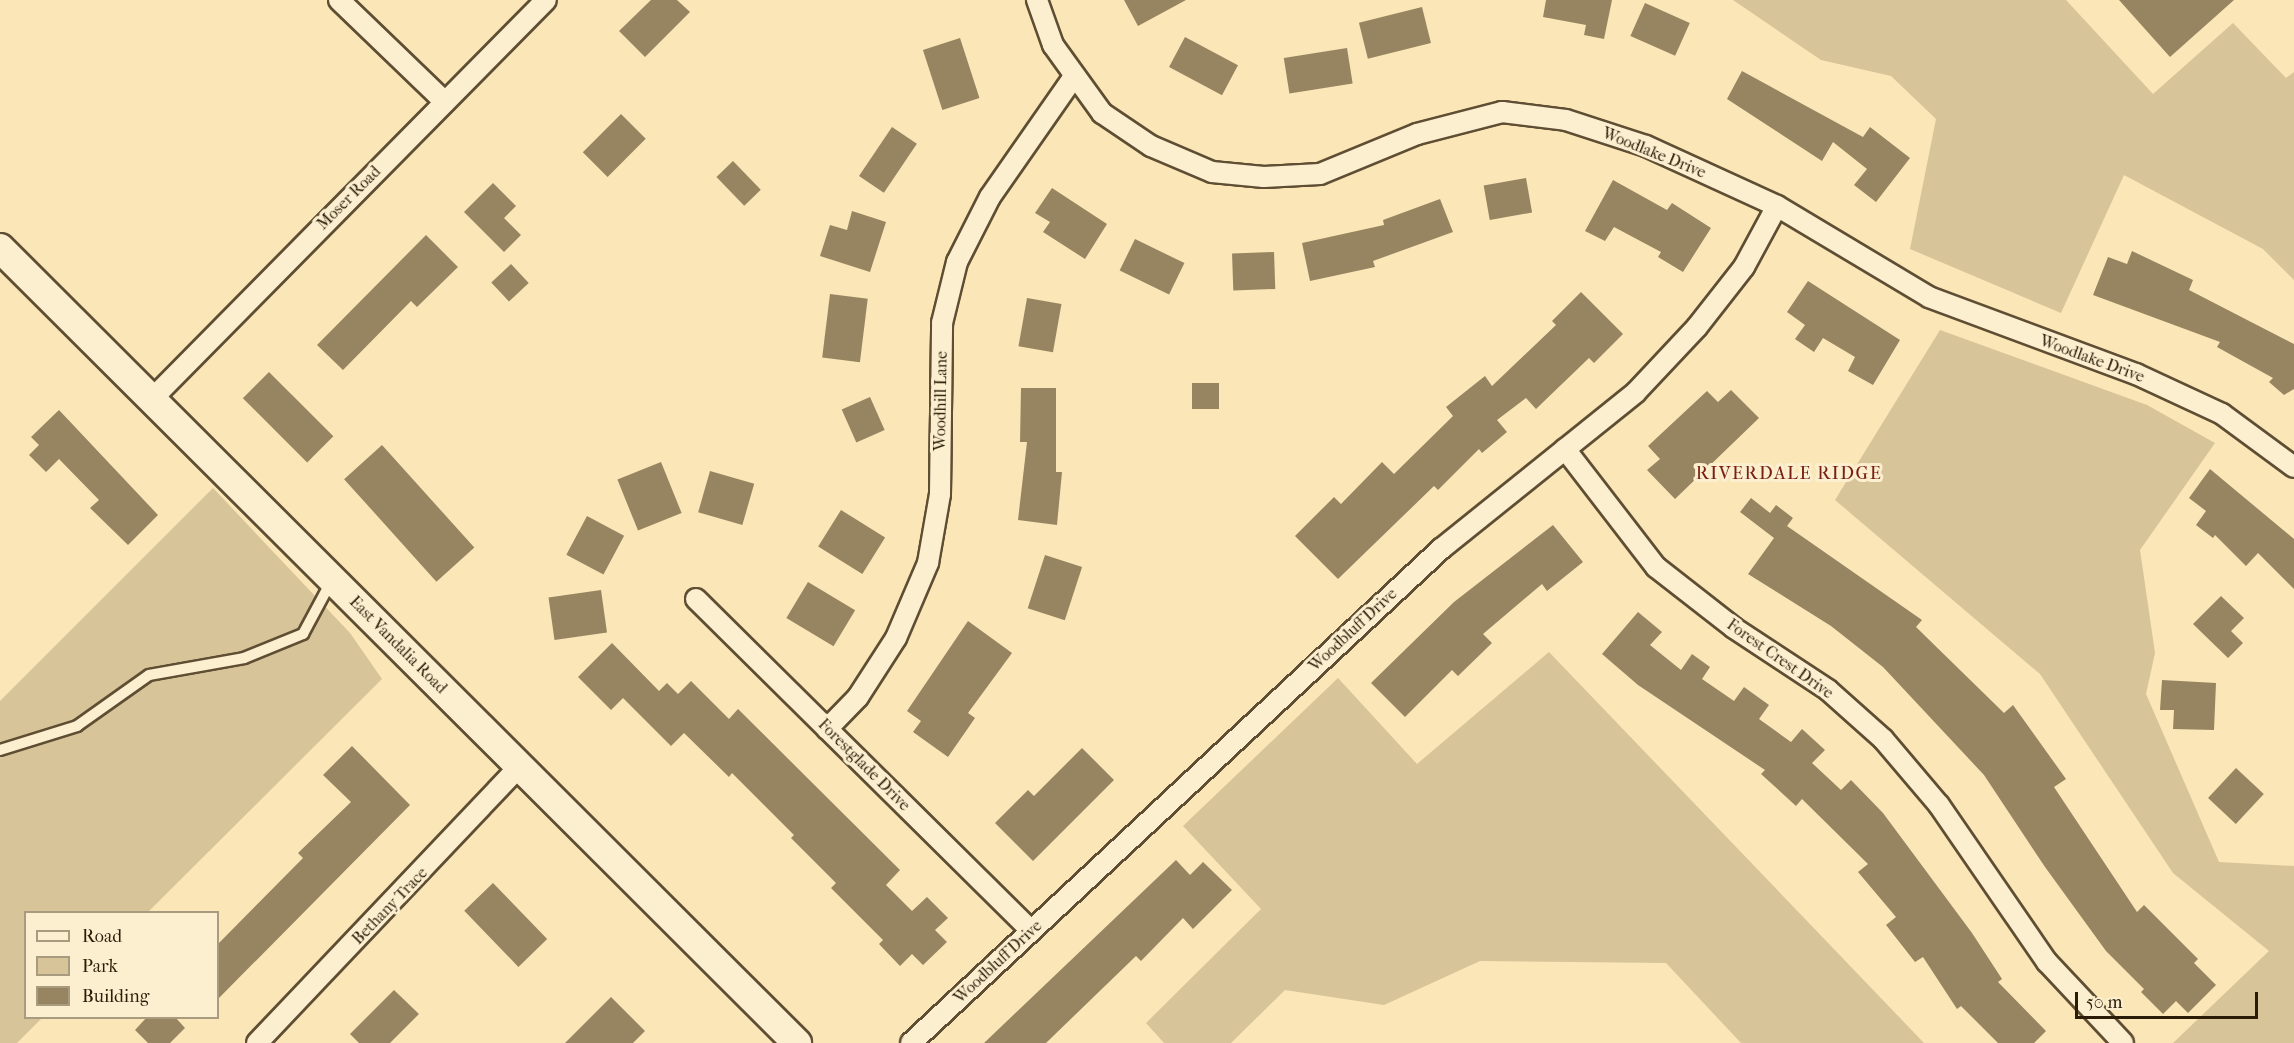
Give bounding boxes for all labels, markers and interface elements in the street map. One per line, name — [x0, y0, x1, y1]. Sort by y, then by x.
street label: Woodlake Drive — [1599, 124, 1709, 182]
street label: Moser Road — [313, 162, 385, 234]
street label: Woodlake Drive — [2037, 331, 2147, 387]
street label: Woodhill Lane — [931, 351, 951, 451]
district label: RIVERDALE RIDGE — [1696, 463, 1882, 485]
street label: Woodbluff Drive — [1305, 584, 1401, 676]
street label: East Vandalia Road — [345, 592, 451, 698]
street label: Forest Crest Drive — [1723, 615, 1837, 703]
street label: Forestglade Drive — [814, 715, 914, 815]
street label: Bethany Trace — [348, 863, 432, 949]
legend — [24, 911, 219, 1019]
street label: Woodbluff Drive — [950, 916, 1046, 1008]
text: Road — [82, 926, 122, 947]
text: Park — [82, 956, 118, 977]
scale bar — [2078, 980, 2261, 1018]
text: Building — [82, 986, 149, 1007]
text: 50 m — [2086, 992, 2122, 1013]

